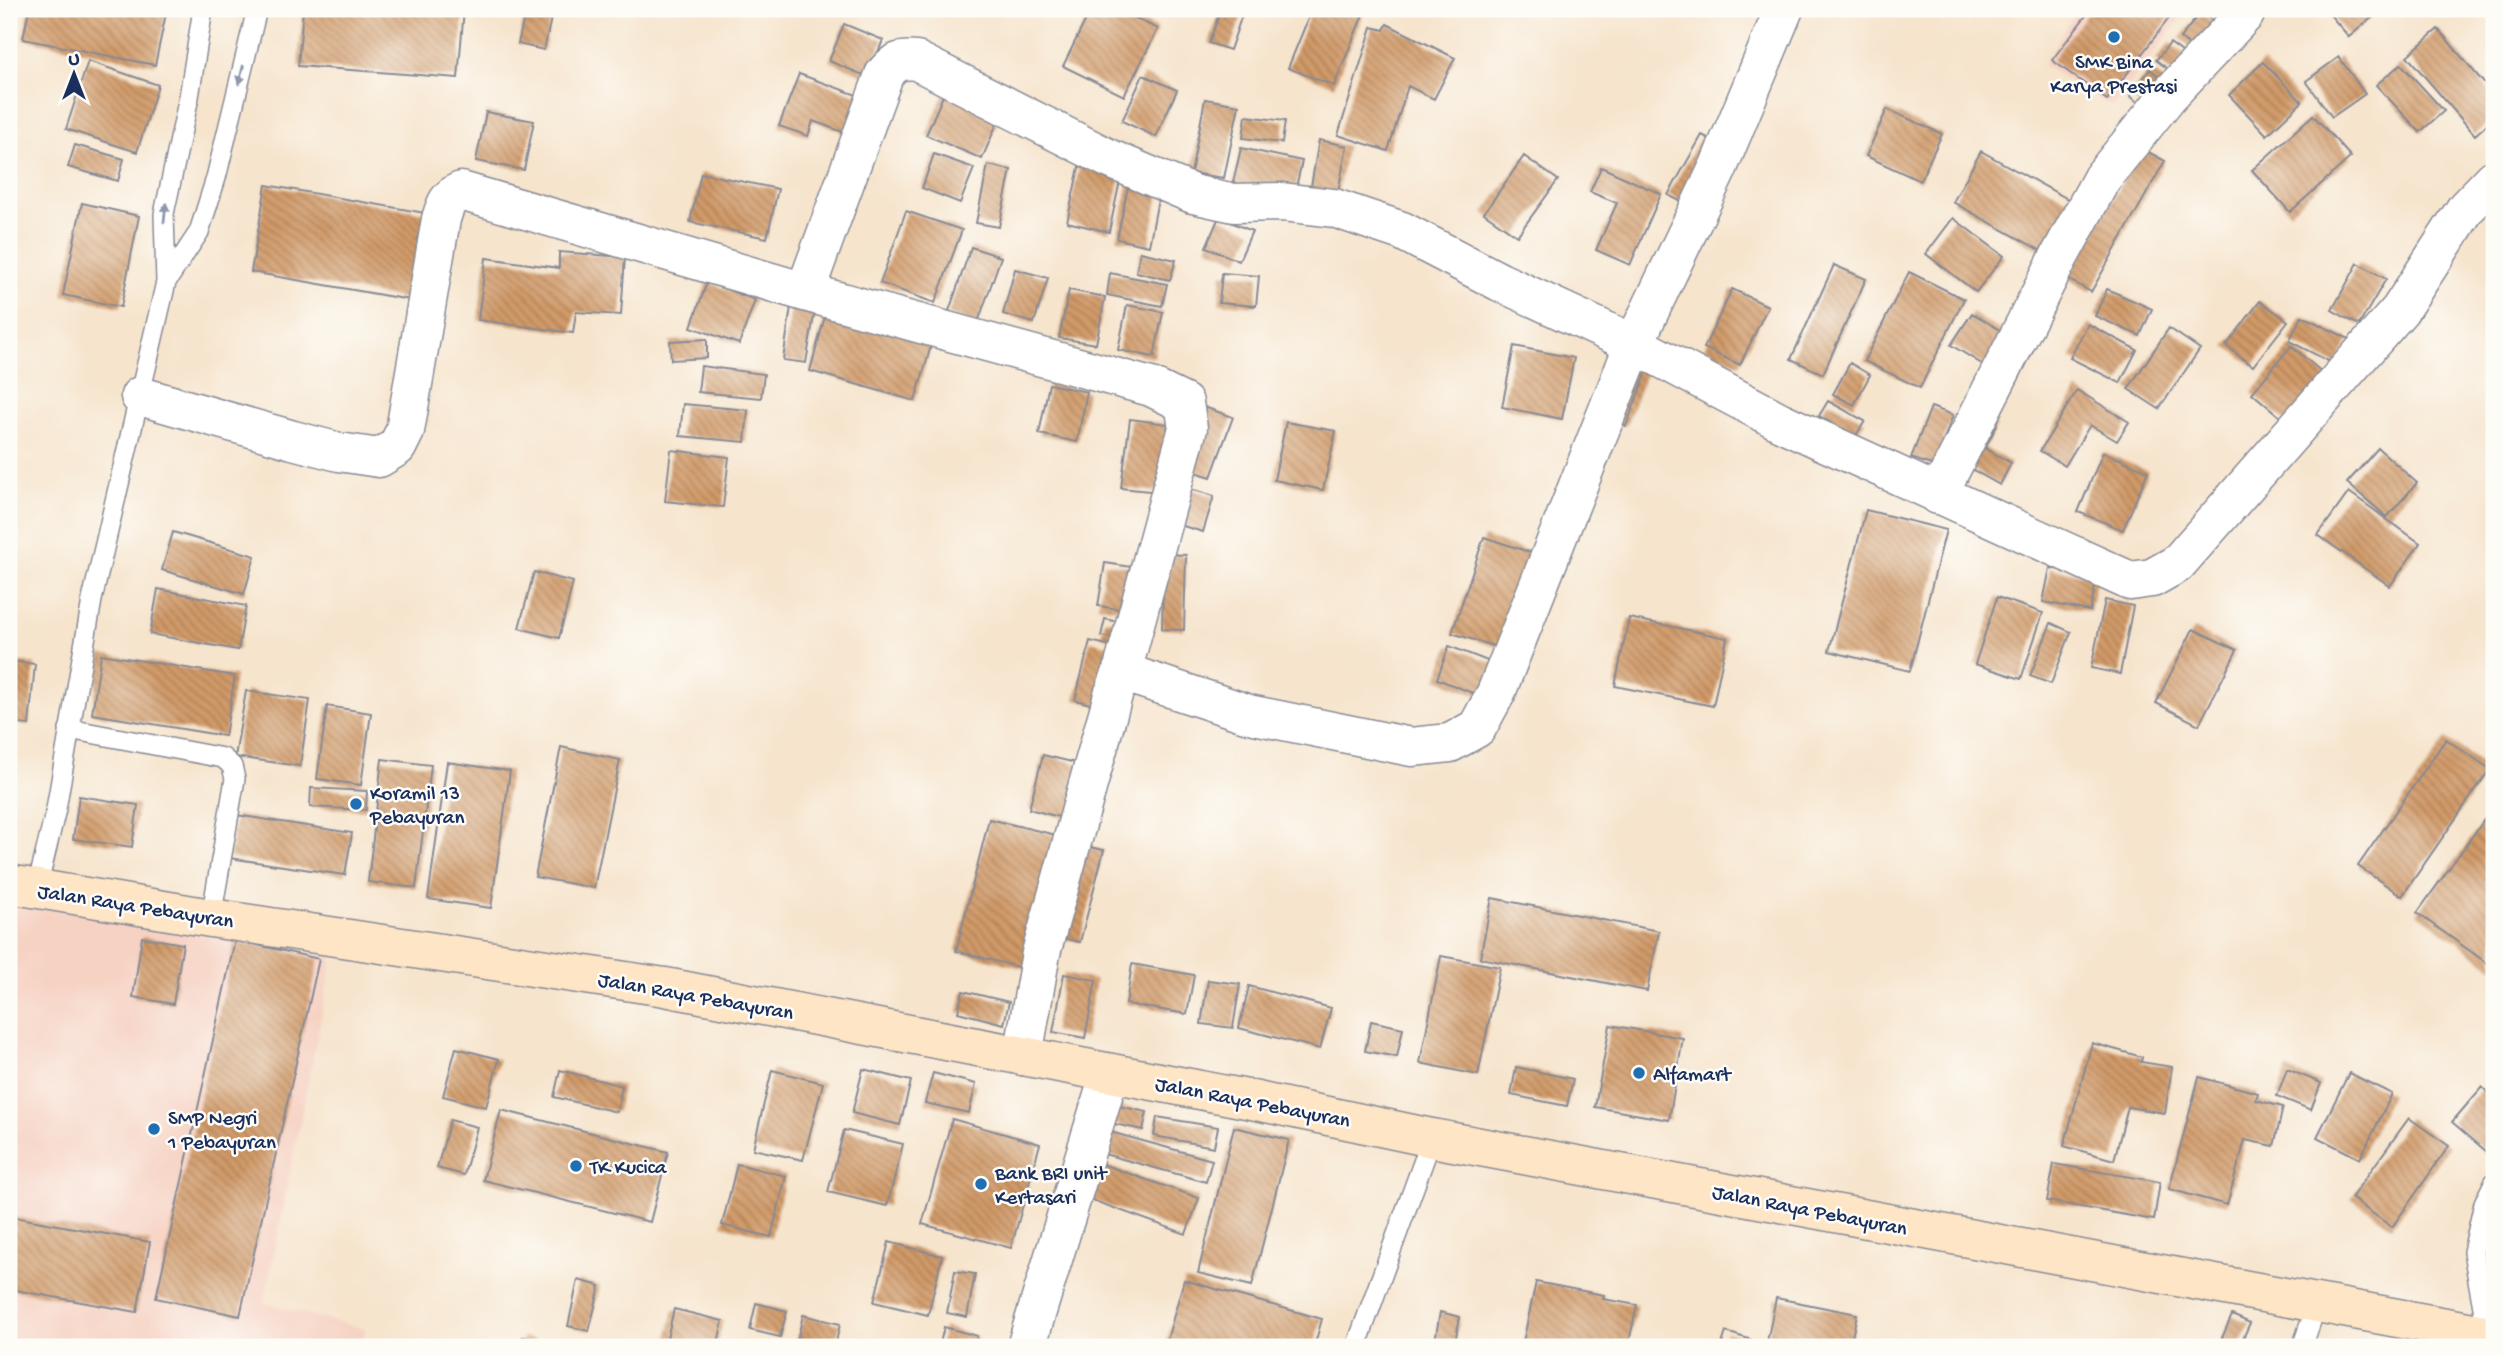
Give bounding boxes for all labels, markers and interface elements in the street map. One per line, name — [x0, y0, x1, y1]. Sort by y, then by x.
marker: SMK Bina Karya Prestasi — [2106, 29, 2122, 45]
north arrow — [38, 38, 108, 108]
text: U — [69, 49, 80, 72]
place label: SMK Bina Karya Prestasi — [2050, 52, 2178, 101]
one-way arrow — [235, 64, 246, 86]
one-way arrow — [160, 202, 171, 224]
place label: Koramil 13 Pebayuran — [369, 783, 464, 832]
marker: Koramil 13 Pebayuran — [348, 796, 364, 812]
street label: Jalan Raya Pebayuran — [36, 881, 235, 936]
street label: Jalan Raya Pebayuran — [596, 969, 795, 1028]
place label: Alfamart — [1653, 1064, 1733, 1089]
marker: Alfamart — [1631, 1065, 1647, 1081]
street label: Jalan Raya Pebayuran — [1153, 1073, 1352, 1136]
place label: SMP Negri 1 Pebayuran — [167, 1108, 276, 1157]
marker: SMP Negri 1 Pebayuran — [146, 1121, 162, 1137]
place label: TK Kucica — [589, 1157, 668, 1182]
marker: TK Kucica — [568, 1158, 584, 1174]
place label: Bank BRI unit Kertasari — [994, 1163, 1109, 1212]
marker: Bank BRI unit Kertasari — [973, 1176, 989, 1192]
street label: Jalan Raya Pebayuran — [1710, 1181, 1909, 1244]

